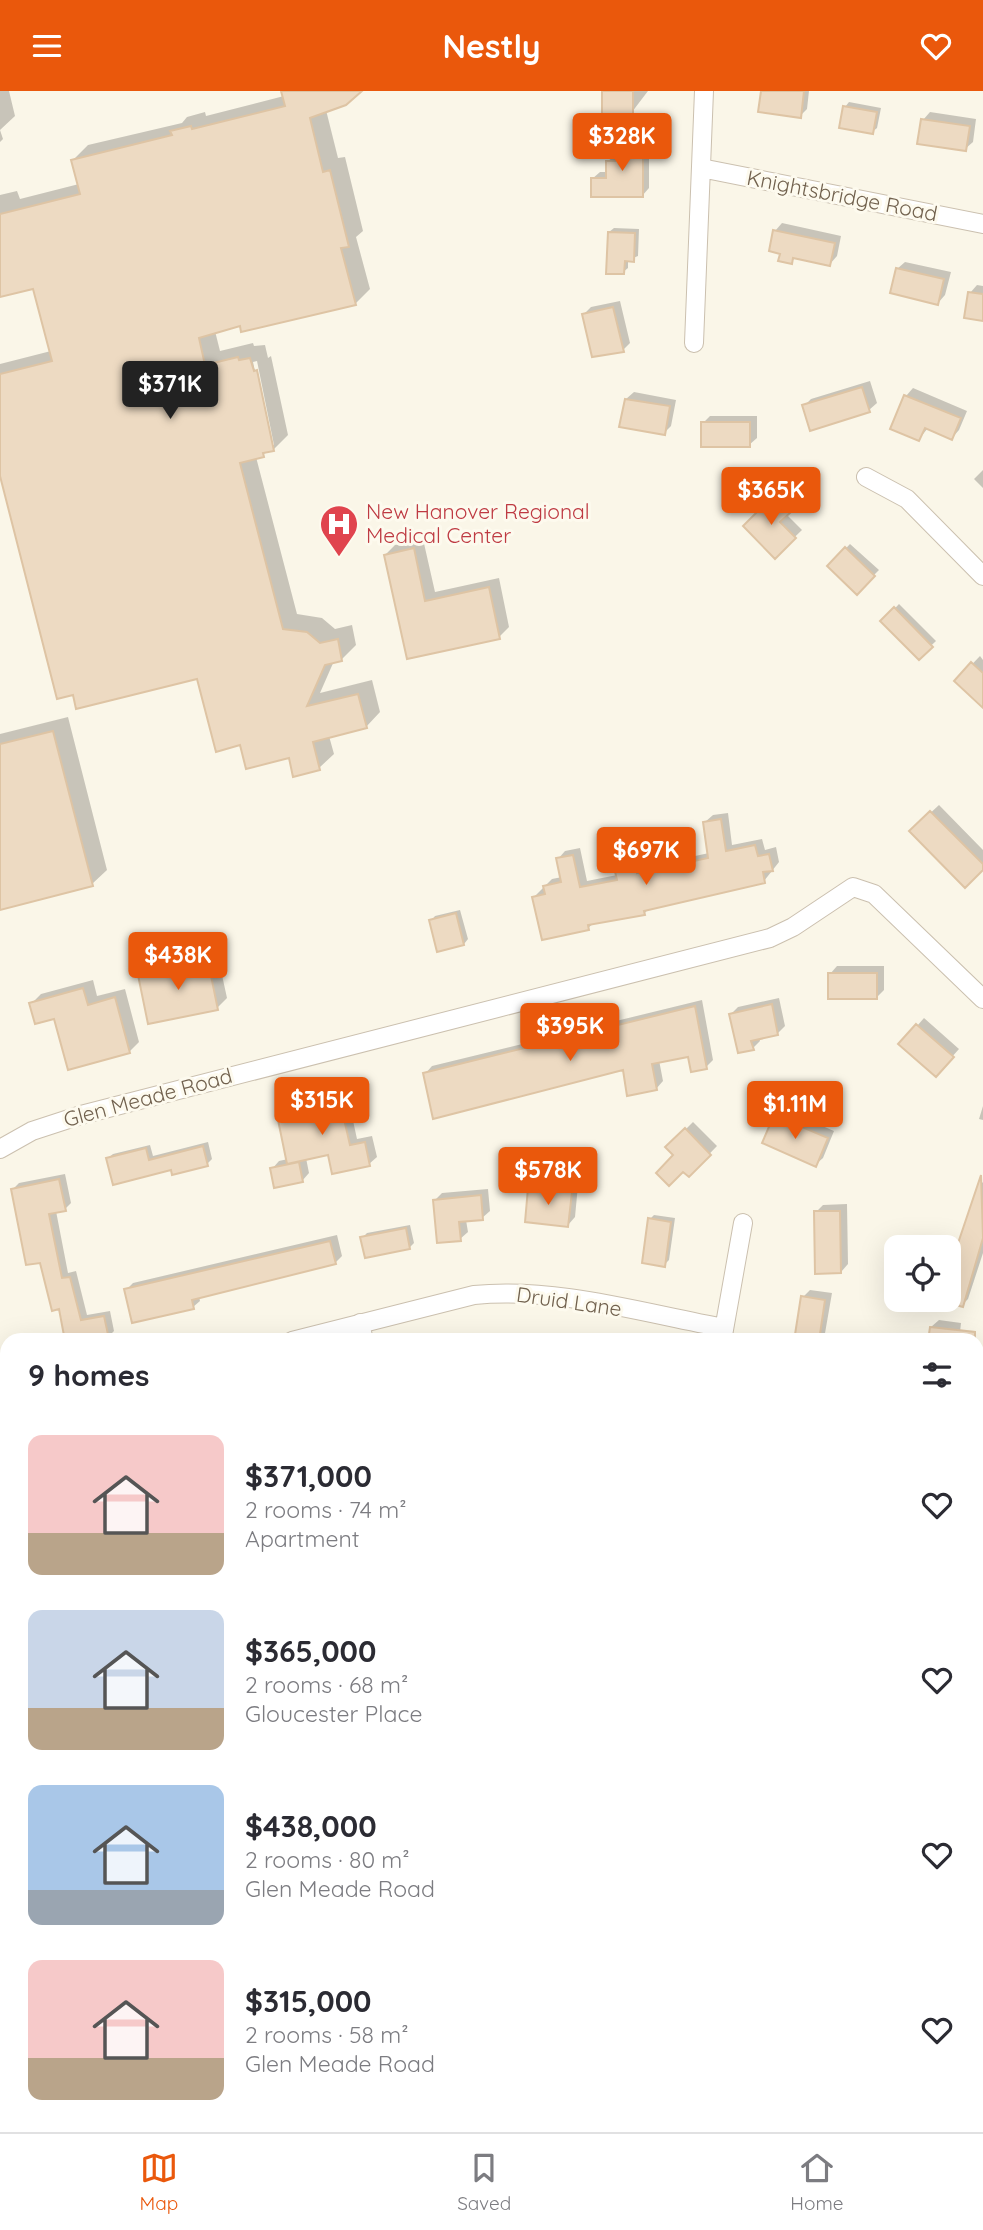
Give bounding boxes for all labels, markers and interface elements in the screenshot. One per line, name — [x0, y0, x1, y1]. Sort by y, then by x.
text: Nestly — [443, 26, 540, 66]
icon: menu — [28, 27, 66, 65]
icon: heart — [917, 27, 955, 65]
pin: $328K — [573, 113, 671, 173]
text: $328K — [589, 121, 655, 150]
street label: Knightsbridge Road — [745, 164, 940, 226]
pin: $371K — [121, 361, 219, 421]
text: $371K — [138, 369, 202, 398]
pin: $365K — [722, 467, 820, 527]
text: $365K — [737, 475, 805, 504]
place label: New Hanover Regional Medical Center — [366, 498, 590, 548]
hospital icon: New Hanover Regional Medical Center — [318, 503, 360, 558]
pin: $697K — [597, 827, 695, 887]
text: $697K — [613, 835, 679, 864]
pin: $438K — [129, 933, 227, 992]
text: $438K — [144, 940, 212, 969]
pin: $395K — [521, 1003, 619, 1063]
text: $395K — [536, 1011, 604, 1040]
street label: Glen Meade Road — [61, 1062, 235, 1132]
pin: $315K — [273, 1077, 371, 1137]
pin: $1.11M — [738, 1081, 852, 1141]
text: $315K — [290, 1085, 354, 1114]
text: $1.11M — [763, 1089, 827, 1118]
pin: $578K — [499, 1147, 597, 1207]
text: $578K — [514, 1155, 582, 1184]
map controls — [884, 1235, 961, 1312]
button: locate — [884, 1235, 961, 1312]
street label: Druid Lane — [515, 1281, 623, 1321]
text: 9 homes — [28, 1356, 150, 1394]
icon: filters — [918, 1356, 956, 1394]
text: $371,000 — [245, 1457, 372, 1495]
icon: home — [84, 1463, 168, 1547]
icon: heart — [918, 1486, 956, 1524]
text: 2 rooms · 74 m² — [245, 1495, 407, 1524]
text: Apartment — [245, 1524, 359, 1553]
text: $365,000 — [245, 1632, 376, 1670]
icon: home — [84, 1638, 168, 1722]
icon: heart — [918, 1661, 956, 1699]
text: 2 rooms · 68 m² — [245, 1670, 408, 1699]
text: Gloucester Place — [245, 1699, 422, 1728]
text: $438,000 — [245, 1807, 377, 1845]
icon: home — [84, 1813, 168, 1897]
icon: heart — [918, 1836, 956, 1874]
text: 2 rooms · 80 m² — [245, 1845, 410, 1874]
text: Glen Meade Road — [245, 1874, 435, 1903]
text: $315,000 — [245, 1982, 371, 2020]
icon: home — [84, 1988, 168, 2072]
icon: heart — [918, 2011, 956, 2049]
text: 2 rooms · 58 m² — [245, 2020, 408, 2049]
text: Glen Meade Road — [245, 2049, 435, 2078]
tab: Map — [139, 2149, 178, 2215]
tab: Saved — [457, 2149, 511, 2215]
tab: Home — [790, 2149, 844, 2215]

